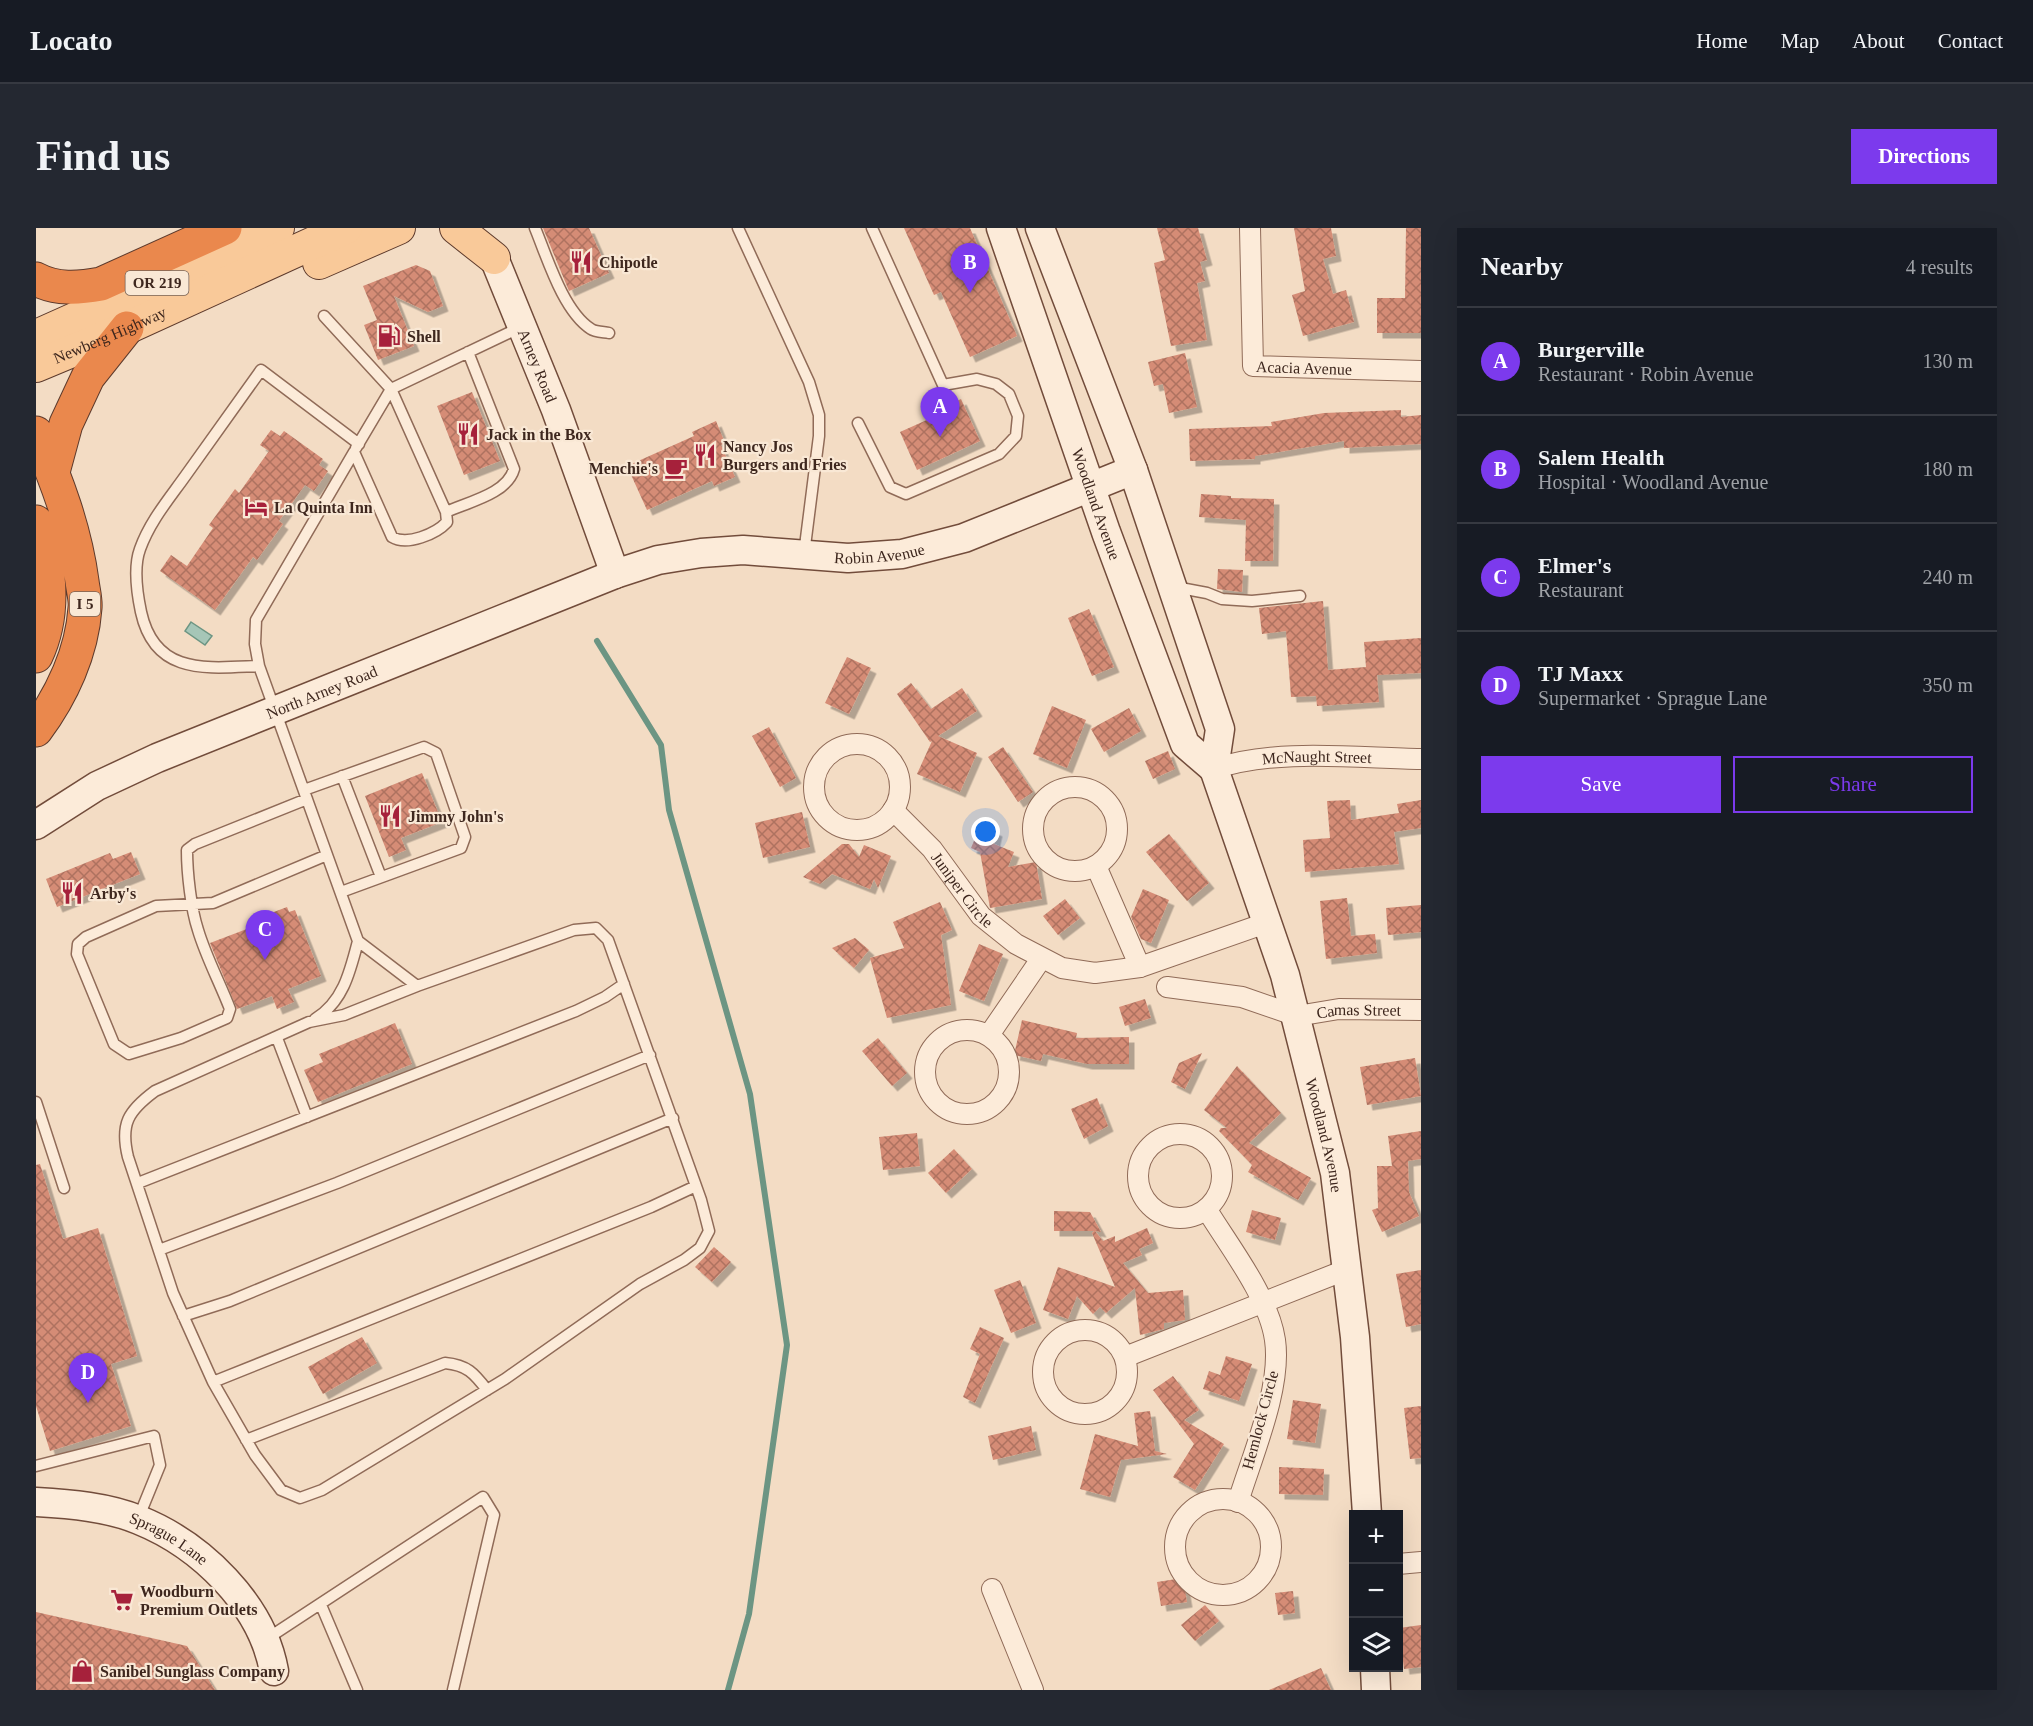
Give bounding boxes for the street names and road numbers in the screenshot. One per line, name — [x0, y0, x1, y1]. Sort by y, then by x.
road number: OR 219 — [126, 271, 188, 295]
street label: Newberg Highway — [51, 303, 169, 366]
street label: Arney Road — [515, 326, 560, 405]
street label: Acacia Avenue — [1256, 358, 1352, 377]
street label: Woodland Avenue — [1069, 446, 1124, 562]
street label: Robin Avenue — [834, 540, 926, 567]
road number: I 5 — [70, 592, 100, 616]
street label: North Arney Road — [264, 662, 380, 722]
street label: McNaught Street — [1261, 747, 1373, 767]
street label: Juniper Circle — [929, 849, 996, 931]
street label: Camas Street — [1315, 1000, 1402, 1021]
street label: Woodland Avenue — [1303, 1076, 1346, 1193]
street label: Hemlock Circle — [1239, 1369, 1281, 1471]
street label: Sprague Lane — [127, 1509, 212, 1568]

